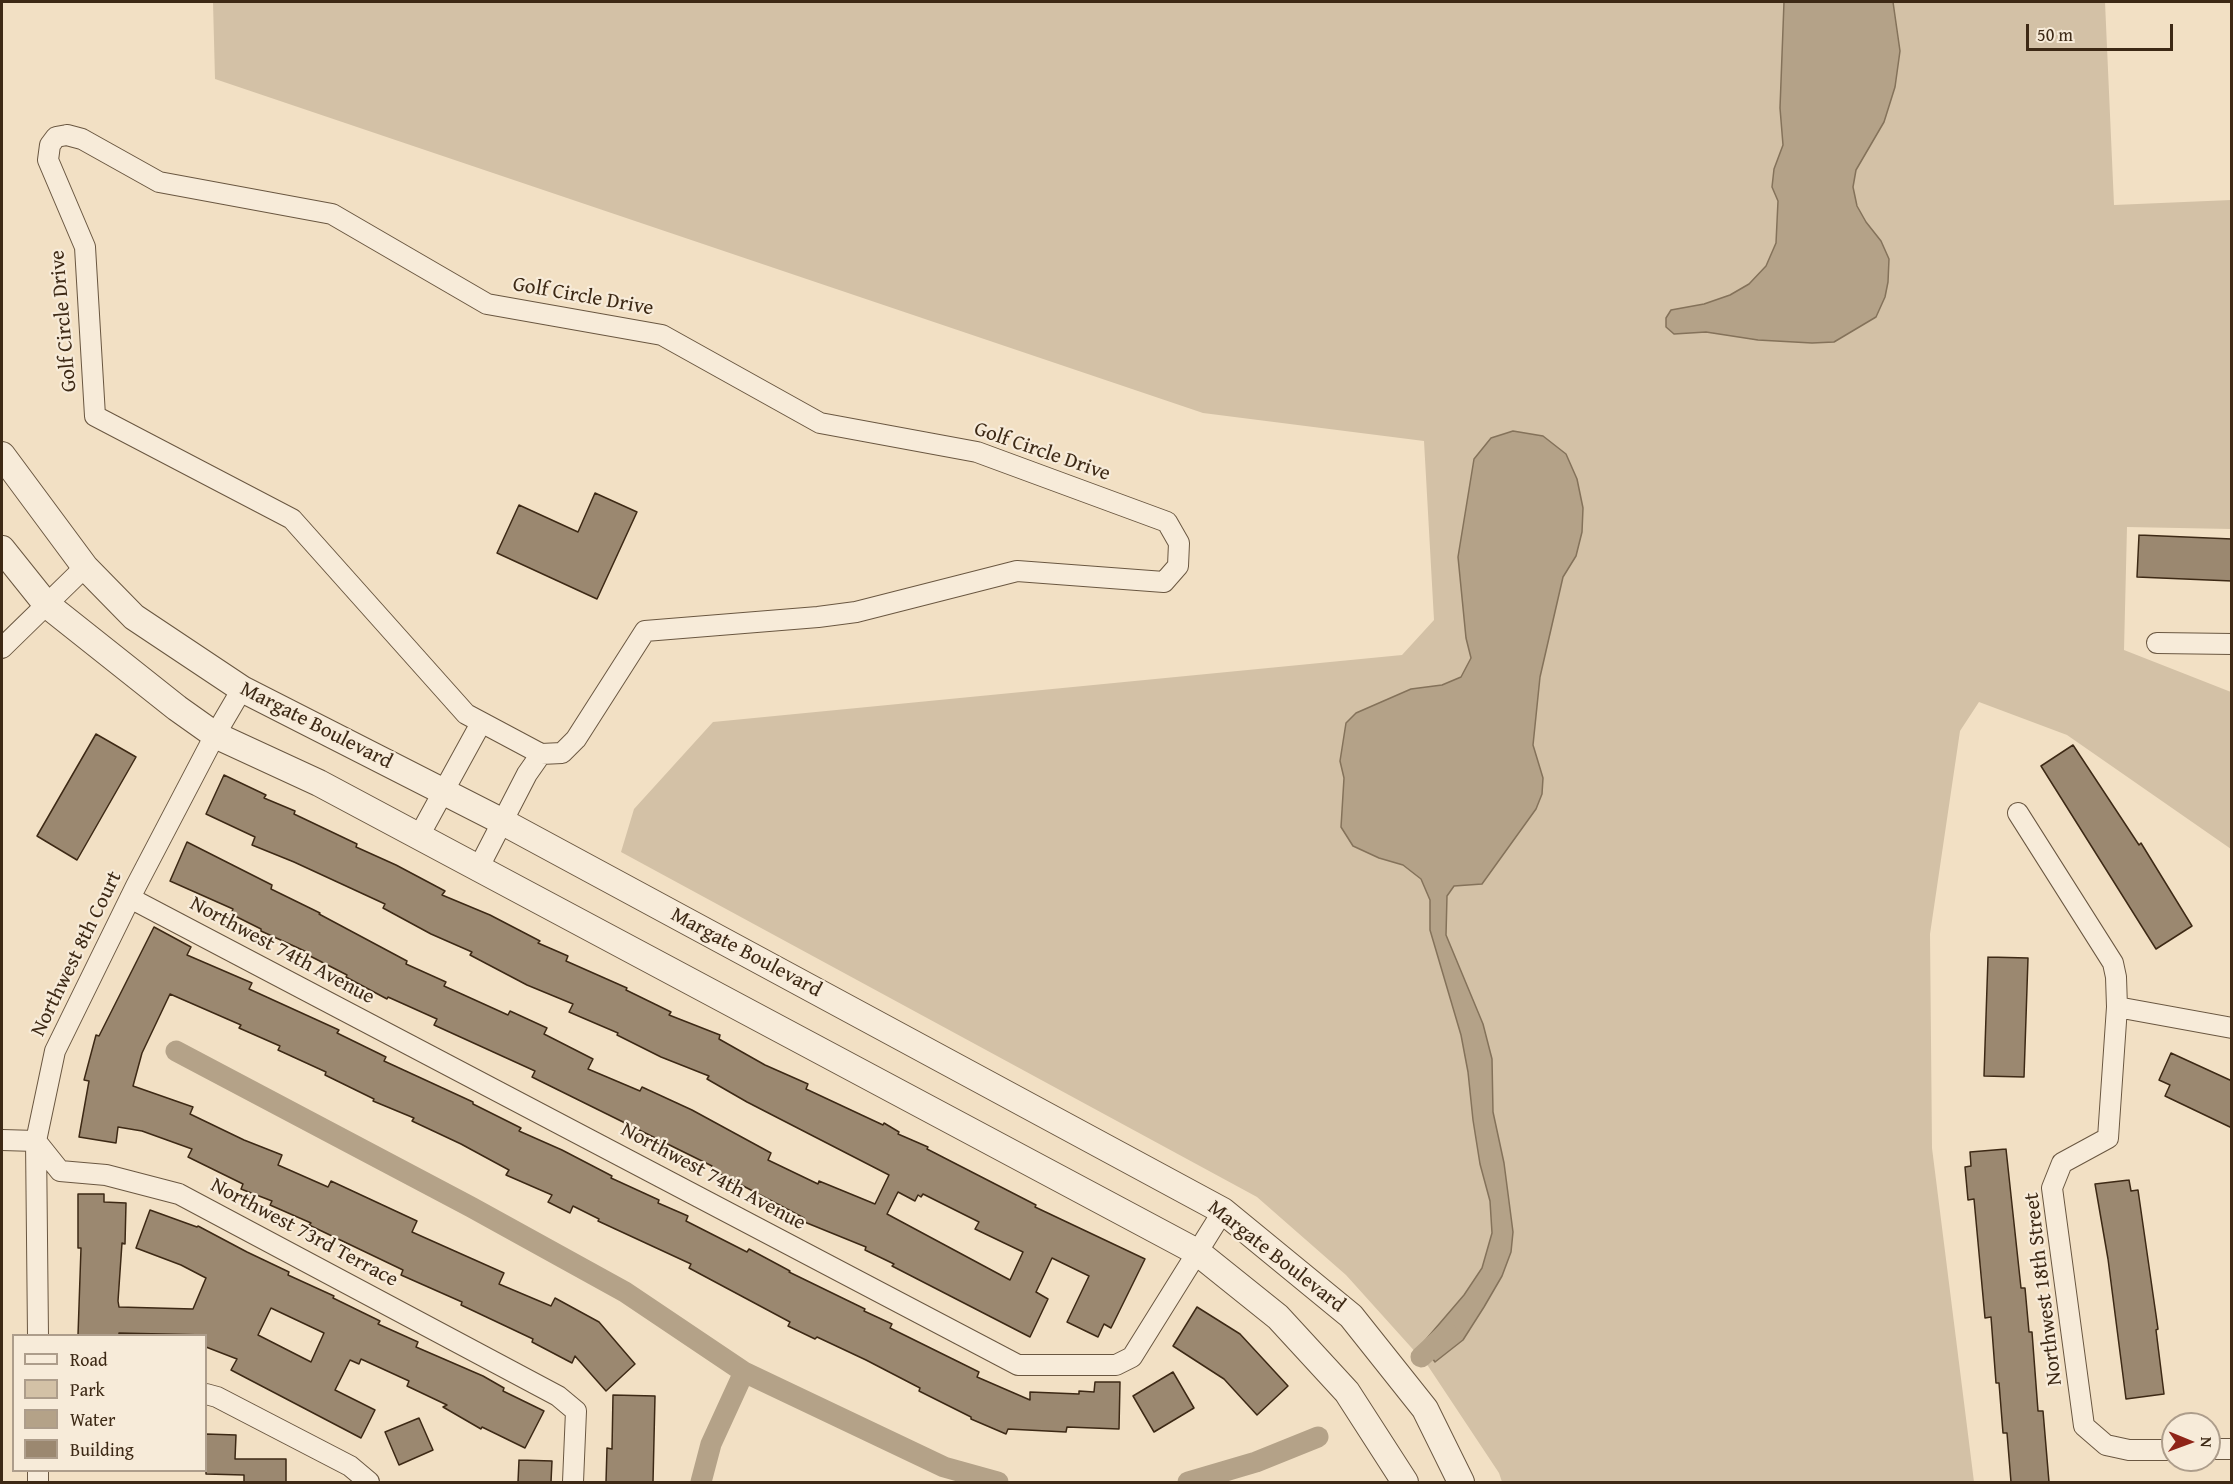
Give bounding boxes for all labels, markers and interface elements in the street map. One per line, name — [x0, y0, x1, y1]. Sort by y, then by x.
scale bar — [2029, 12, 2176, 50]
text: 50 m — [2037, 21, 2073, 48]
street label: Golf Circle Drive — [45, 249, 83, 393]
street label: Golf Circle Drive — [511, 272, 655, 322]
street label: Golf Circle Drive — [971, 417, 1113, 487]
street label: Margate Boulevard — [236, 677, 396, 775]
street label: Northwest 8th Court — [26, 867, 128, 1041]
street label: Northwest 74th Avenue — [185, 892, 379, 1010]
street label: Margate Boulevard — [666, 903, 826, 1003]
street label: Northwest 74th Avenue — [616, 1118, 810, 1236]
street label: Northwest 73rd Terrace — [206, 1173, 402, 1293]
street label: Northwest 18th Street — [2020, 1191, 2068, 1387]
street label: Margate Boulevard — [1202, 1196, 1350, 1318]
legend — [12, 1334, 207, 1472]
text: Road — [70, 1346, 108, 1373]
text: Park — [70, 1376, 105, 1403]
text: Water — [70, 1406, 115, 1433]
north arrow — [2161, 1412, 2221, 1472]
text: Building — [70, 1436, 134, 1463]
text: N — [2195, 1437, 2219, 1448]

